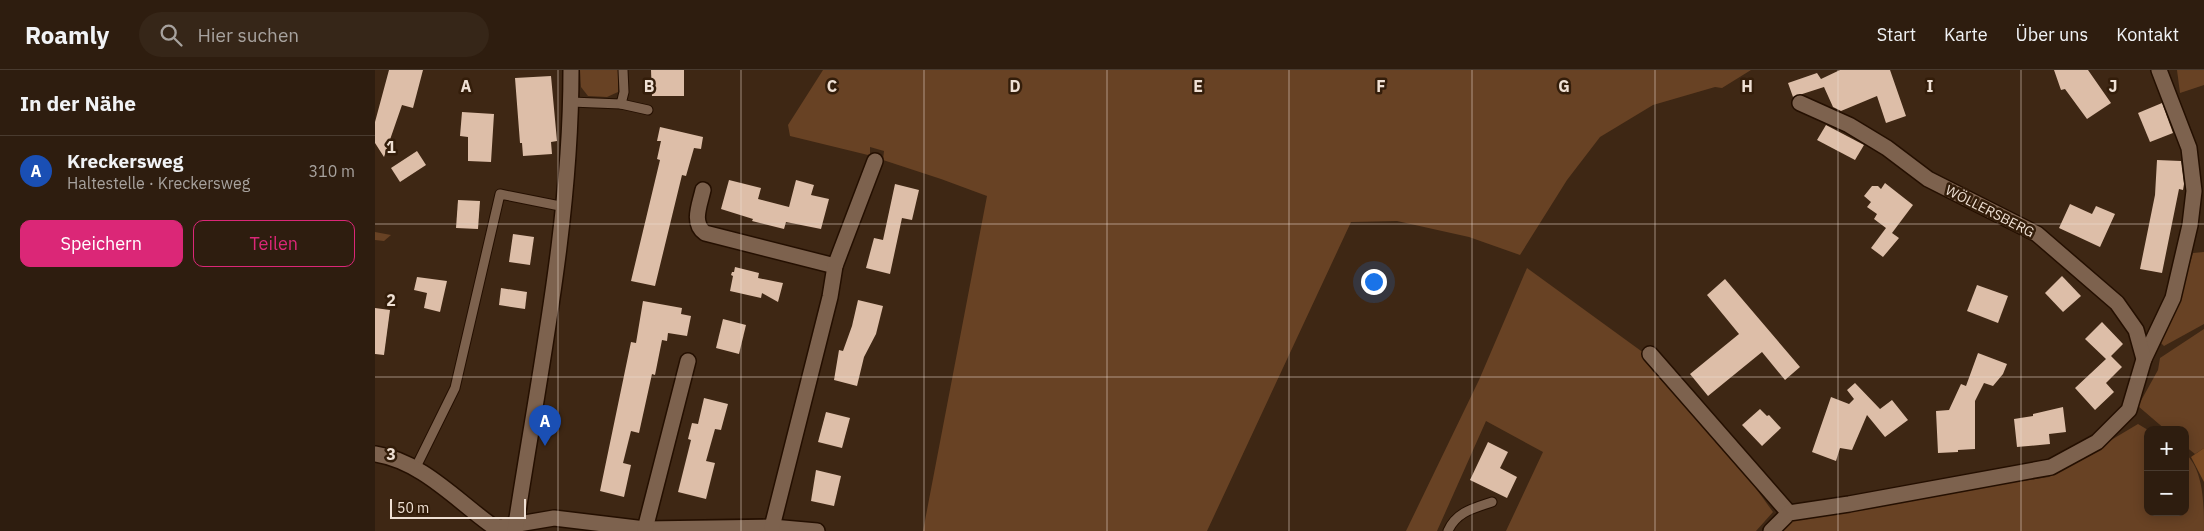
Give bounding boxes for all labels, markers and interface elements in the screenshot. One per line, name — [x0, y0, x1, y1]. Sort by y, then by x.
search box — [139, 12, 489, 57]
text: Roamly — [25, 19, 109, 51]
icon: search — [157, 21, 185, 49]
text: Hier suchen — [197, 23, 299, 47]
text: Start — [1877, 23, 1916, 46]
text: Karte — [1944, 23, 1988, 46]
text: Über uns — [2016, 23, 2088, 46]
text: Kontakt — [2116, 23, 2179, 46]
text: A — [461, 76, 472, 96]
text: B — [644, 76, 655, 96]
text: C — [827, 76, 837, 96]
text: D — [1009, 76, 1021, 96]
text: E — [1193, 76, 1203, 96]
text: F — [1376, 76, 1386, 96]
text: G — [1558, 76, 1570, 96]
text: H — [1741, 76, 1753, 96]
text: I — [1927, 76, 1934, 96]
text: J — [2109, 76, 2117, 96]
text: In der Nähe — [20, 89, 136, 117]
text: 1 — [386, 137, 396, 157]
text: Kreckersweg — [67, 149, 183, 173]
text: A — [31, 161, 41, 181]
text: 310 m — [308, 161, 355, 181]
text: Haltestelle · Kreckersweg — [67, 173, 250, 193]
street label: WÖLLERSBERG — [1942, 181, 2038, 241]
button: Speichern — [20, 220, 183, 267]
button: Teilen — [193, 220, 355, 267]
your location — [1361, 269, 1387, 295]
text: 2 — [386, 290, 396, 310]
pin: A — [529, 405, 561, 446]
map controls — [2144, 426, 2189, 516]
button: + — [2144, 426, 2189, 471]
text: 3 — [386, 444, 396, 464]
button: − — [2144, 471, 2189, 516]
scale bar — [390, 496, 526, 519]
text: 50 m — [397, 499, 429, 517]

